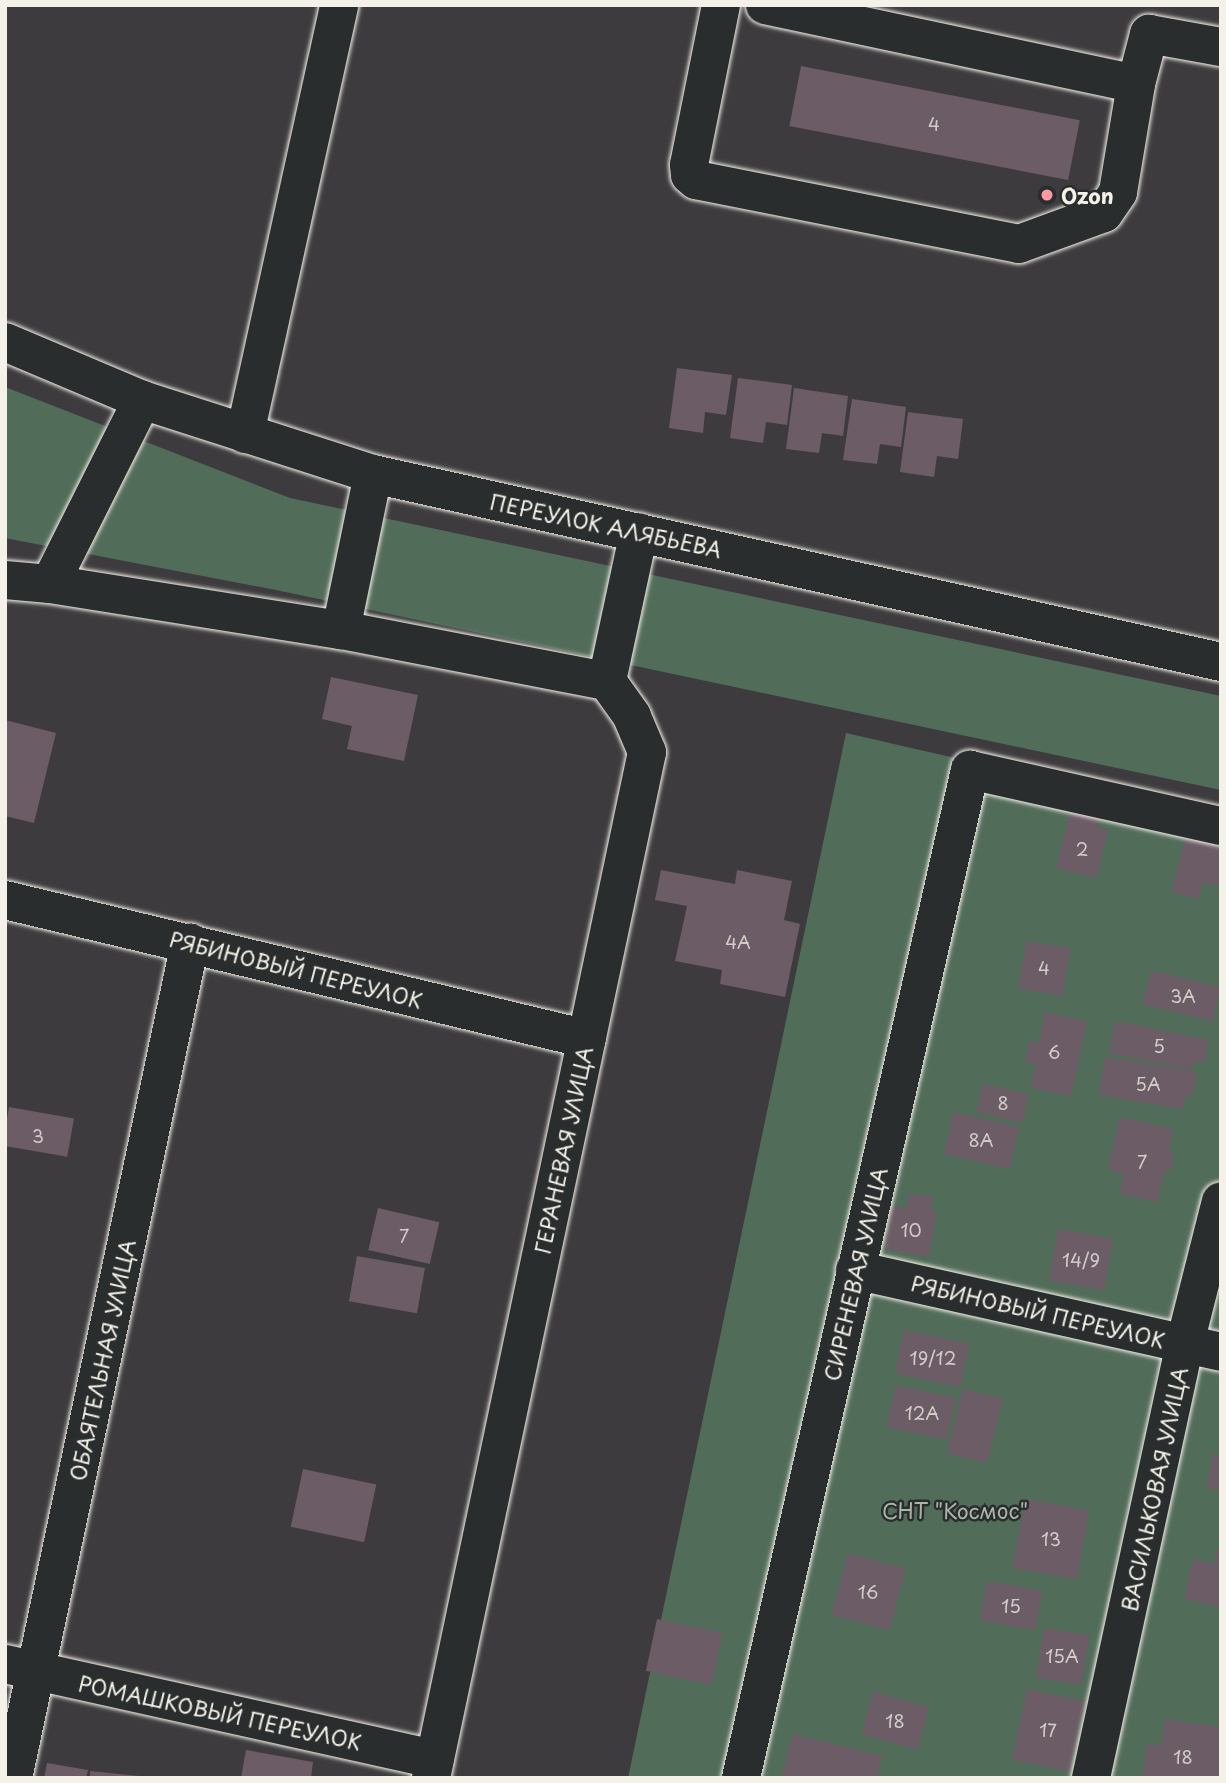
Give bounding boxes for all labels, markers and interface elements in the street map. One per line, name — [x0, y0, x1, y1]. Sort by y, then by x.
house number: 4 — [928, 113, 940, 135]
place label: Ozon — [1061, 182, 1114, 208]
marker: Ozon — [1039, 187, 1055, 203]
street label: ПЕРЕУЛОК АЛЯБЬЕВА — [487, 488, 725, 562]
house number: 2 — [1076, 838, 1088, 860]
street label: РЯБИНОВЫЙ ПЕРЕУЛОК — [167, 925, 425, 1013]
house number: 4А — [725, 931, 751, 953]
house number: 4 — [1038, 957, 1050, 979]
house number: 3А — [1170, 985, 1196, 1007]
house number: 5 — [1153, 1035, 1165, 1057]
house number: 6 — [1048, 1041, 1060, 1063]
street label: ГЕРАНЕВАЯ УЛИЦА — [529, 1045, 597, 1255]
house number: 5А — [1135, 1073, 1161, 1095]
house number: 8 — [997, 1092, 1009, 1114]
house number: 3 — [32, 1125, 44, 1147]
house number: 8А — [968, 1129, 994, 1151]
house number: 7 — [1137, 1151, 1147, 1173]
street label: СИРЕНЕВАЯ УЛИЦА — [818, 1165, 892, 1383]
house number: 10 — [900, 1219, 922, 1241]
house number: 7 — [399, 1225, 409, 1247]
street label: ОБАЯТЕЛЬНАЯ УЛИЦА — [64, 1237, 140, 1483]
house number: 14/9 — [1062, 1249, 1100, 1271]
street label: РЯБИНОВЫЙ ПЕРЕУЛОК — [909, 1270, 1167, 1352]
house number: 19/12 — [910, 1347, 956, 1369]
street label: ВАСИЛЬКОВАЯ УЛИЦА — [1116, 1365, 1192, 1613]
house number: 12А — [905, 1402, 939, 1424]
park label: СНТ "Космос" — [882, 1497, 1028, 1523]
house number: 13 — [1041, 1528, 1061, 1550]
house number: 16 — [858, 1581, 878, 1603]
house number: 15 — [1001, 1595, 1021, 1617]
house number: 15А — [1045, 1645, 1079, 1667]
street label: РОМАШКОВЫЙ ПЕРЕУЛОК — [77, 1670, 363, 1754]
house number: 18 — [885, 1710, 905, 1732]
house number: 17 — [1039, 1719, 1057, 1741]
house number: 18 — [1173, 1746, 1193, 1768]

